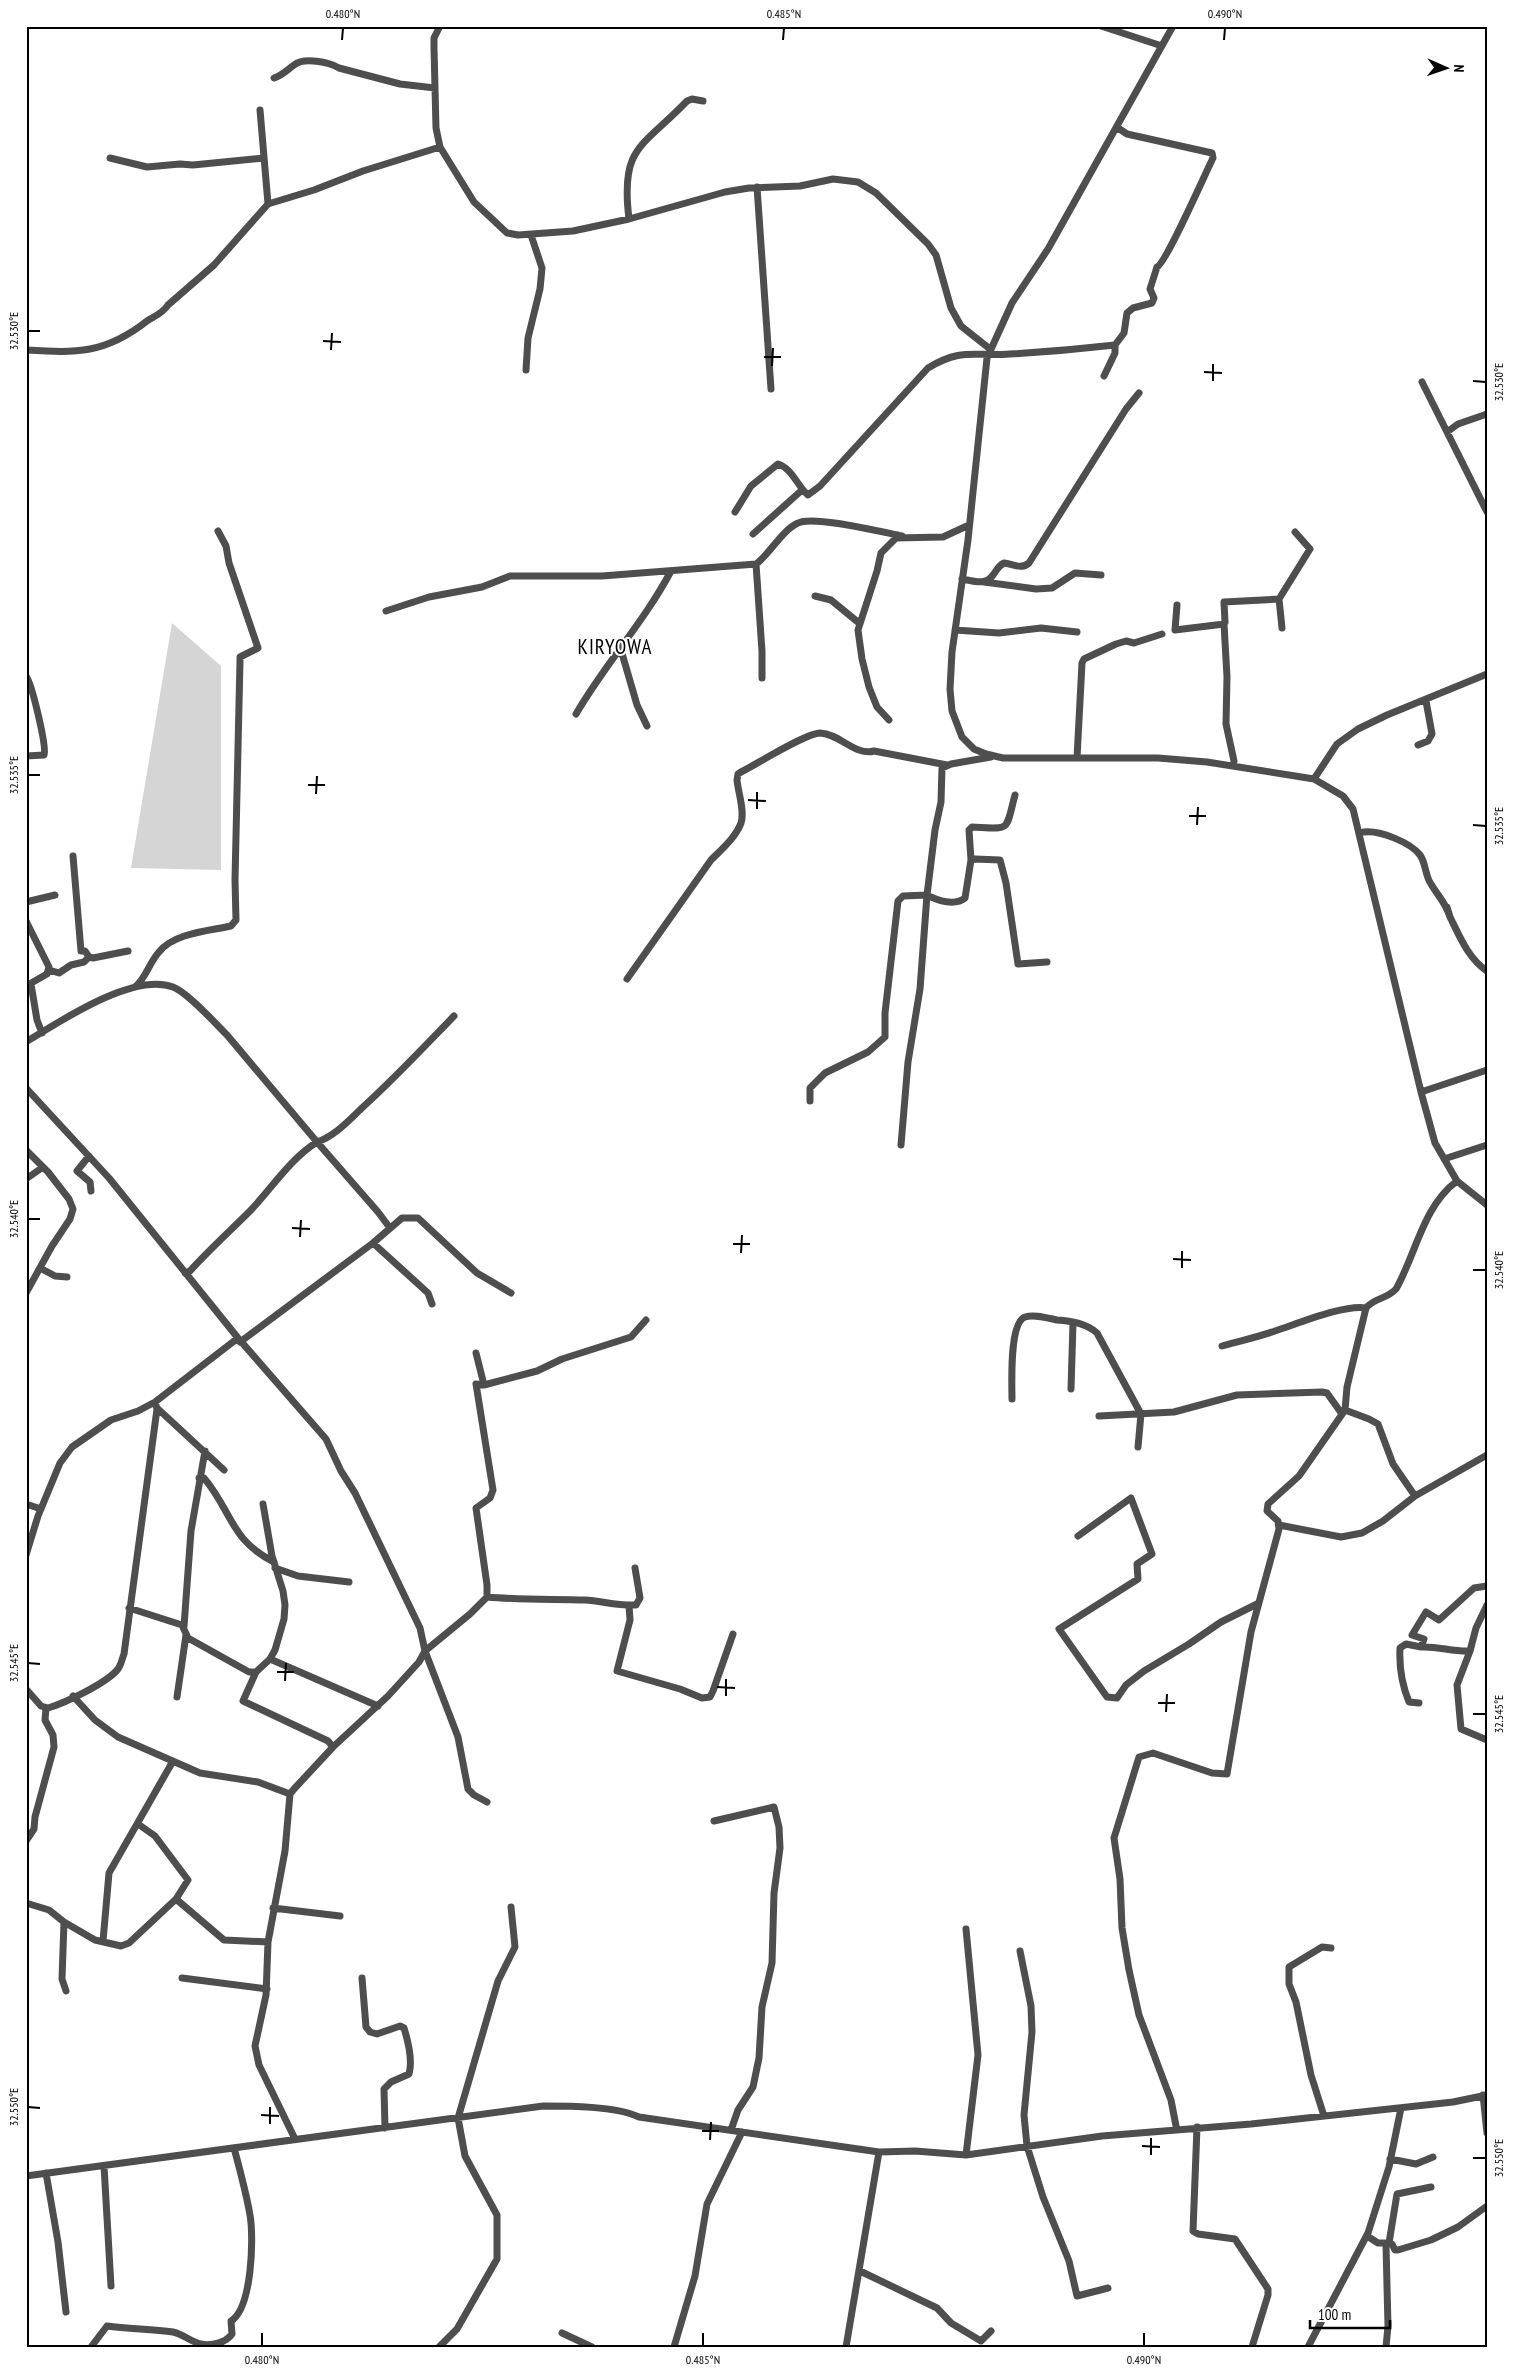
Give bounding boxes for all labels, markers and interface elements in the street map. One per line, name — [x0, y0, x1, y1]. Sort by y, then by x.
text: 0.480°N — [326, 6, 360, 21]
text: 0.485°N — [767, 6, 801, 21]
text: 0.490°N — [1208, 6, 1242, 21]
north arrow — [1420, 42, 1470, 92]
text: N — [1450, 64, 1468, 73]
text: 32.530°E — [6, 312, 21, 350]
text: 32.530°E — [1491, 363, 1506, 401]
district label: KIRYOWA — [578, 633, 652, 660]
text: 32.535°E — [6, 756, 21, 794]
text: 32.535°E — [1491, 807, 1506, 845]
text: 32.540°E — [6, 1200, 21, 1238]
text: 32.540°E — [1491, 1251, 1506, 1289]
text: 32.545°E — [6, 1644, 21, 1682]
text: 32.545°E — [1491, 1695, 1506, 1733]
text: 32.550°E — [6, 2088, 21, 2126]
text: 32.550°E — [1491, 2139, 1506, 2177]
scale bar — [1310, 2298, 1390, 2330]
text: 100 m — [1318, 2305, 1351, 2324]
text: 0.480°N — [245, 2352, 279, 2367]
text: 0.485°N — [686, 2352, 720, 2367]
text: 0.490°N — [1127, 2352, 1161, 2367]

